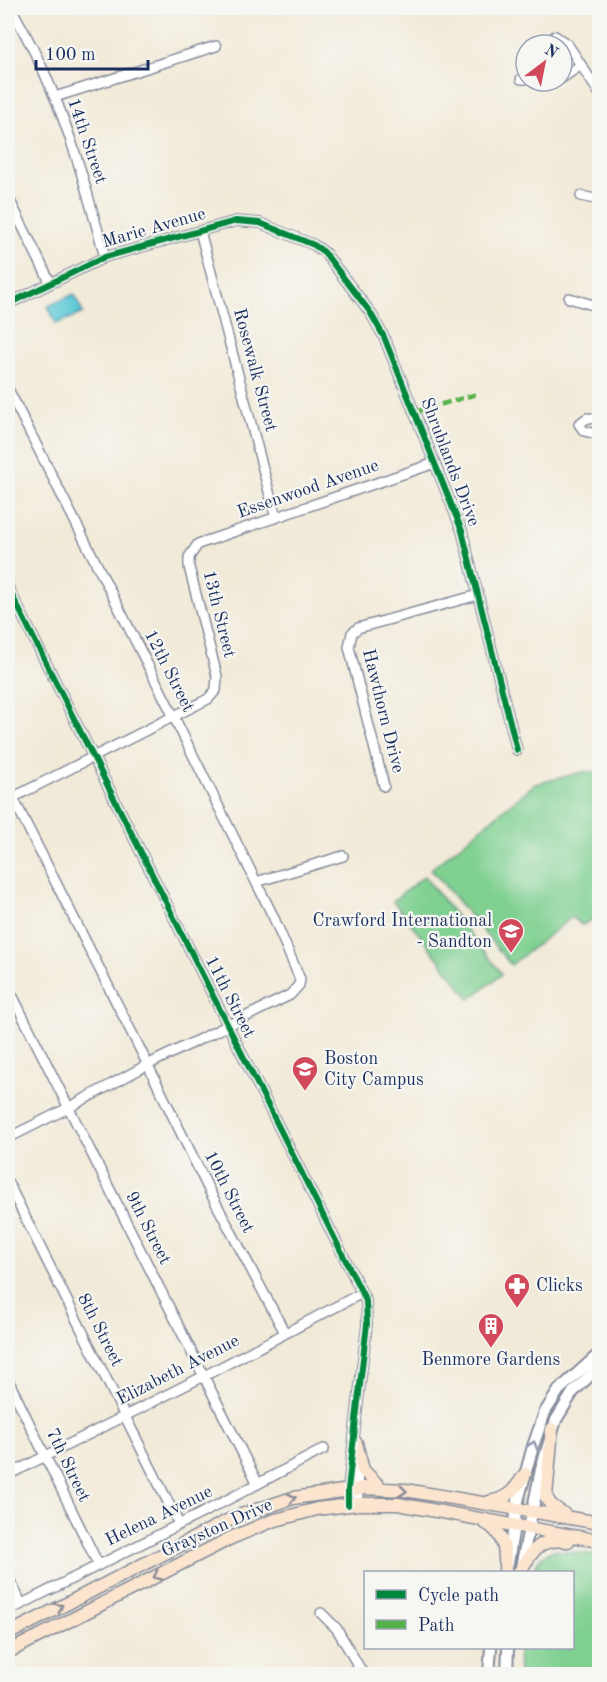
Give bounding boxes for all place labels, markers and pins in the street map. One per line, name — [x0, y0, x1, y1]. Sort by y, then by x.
place label: Crawford International - Sandton — [313, 912, 492, 951]
school or university icon: Crawford International - Sandton — [496, 916, 526, 954]
place label: Boston City Campus — [324, 1050, 424, 1089]
school or university icon: Boston City Campus — [290, 1054, 320, 1092]
pharmacy icon: Clicks — [502, 1271, 532, 1309]
place label: Clicks — [536, 1277, 583, 1295]
building icon: Benmore Gardens — [476, 1311, 506, 1349]
place label: Benmore Gardens — [422, 1351, 561, 1369]

